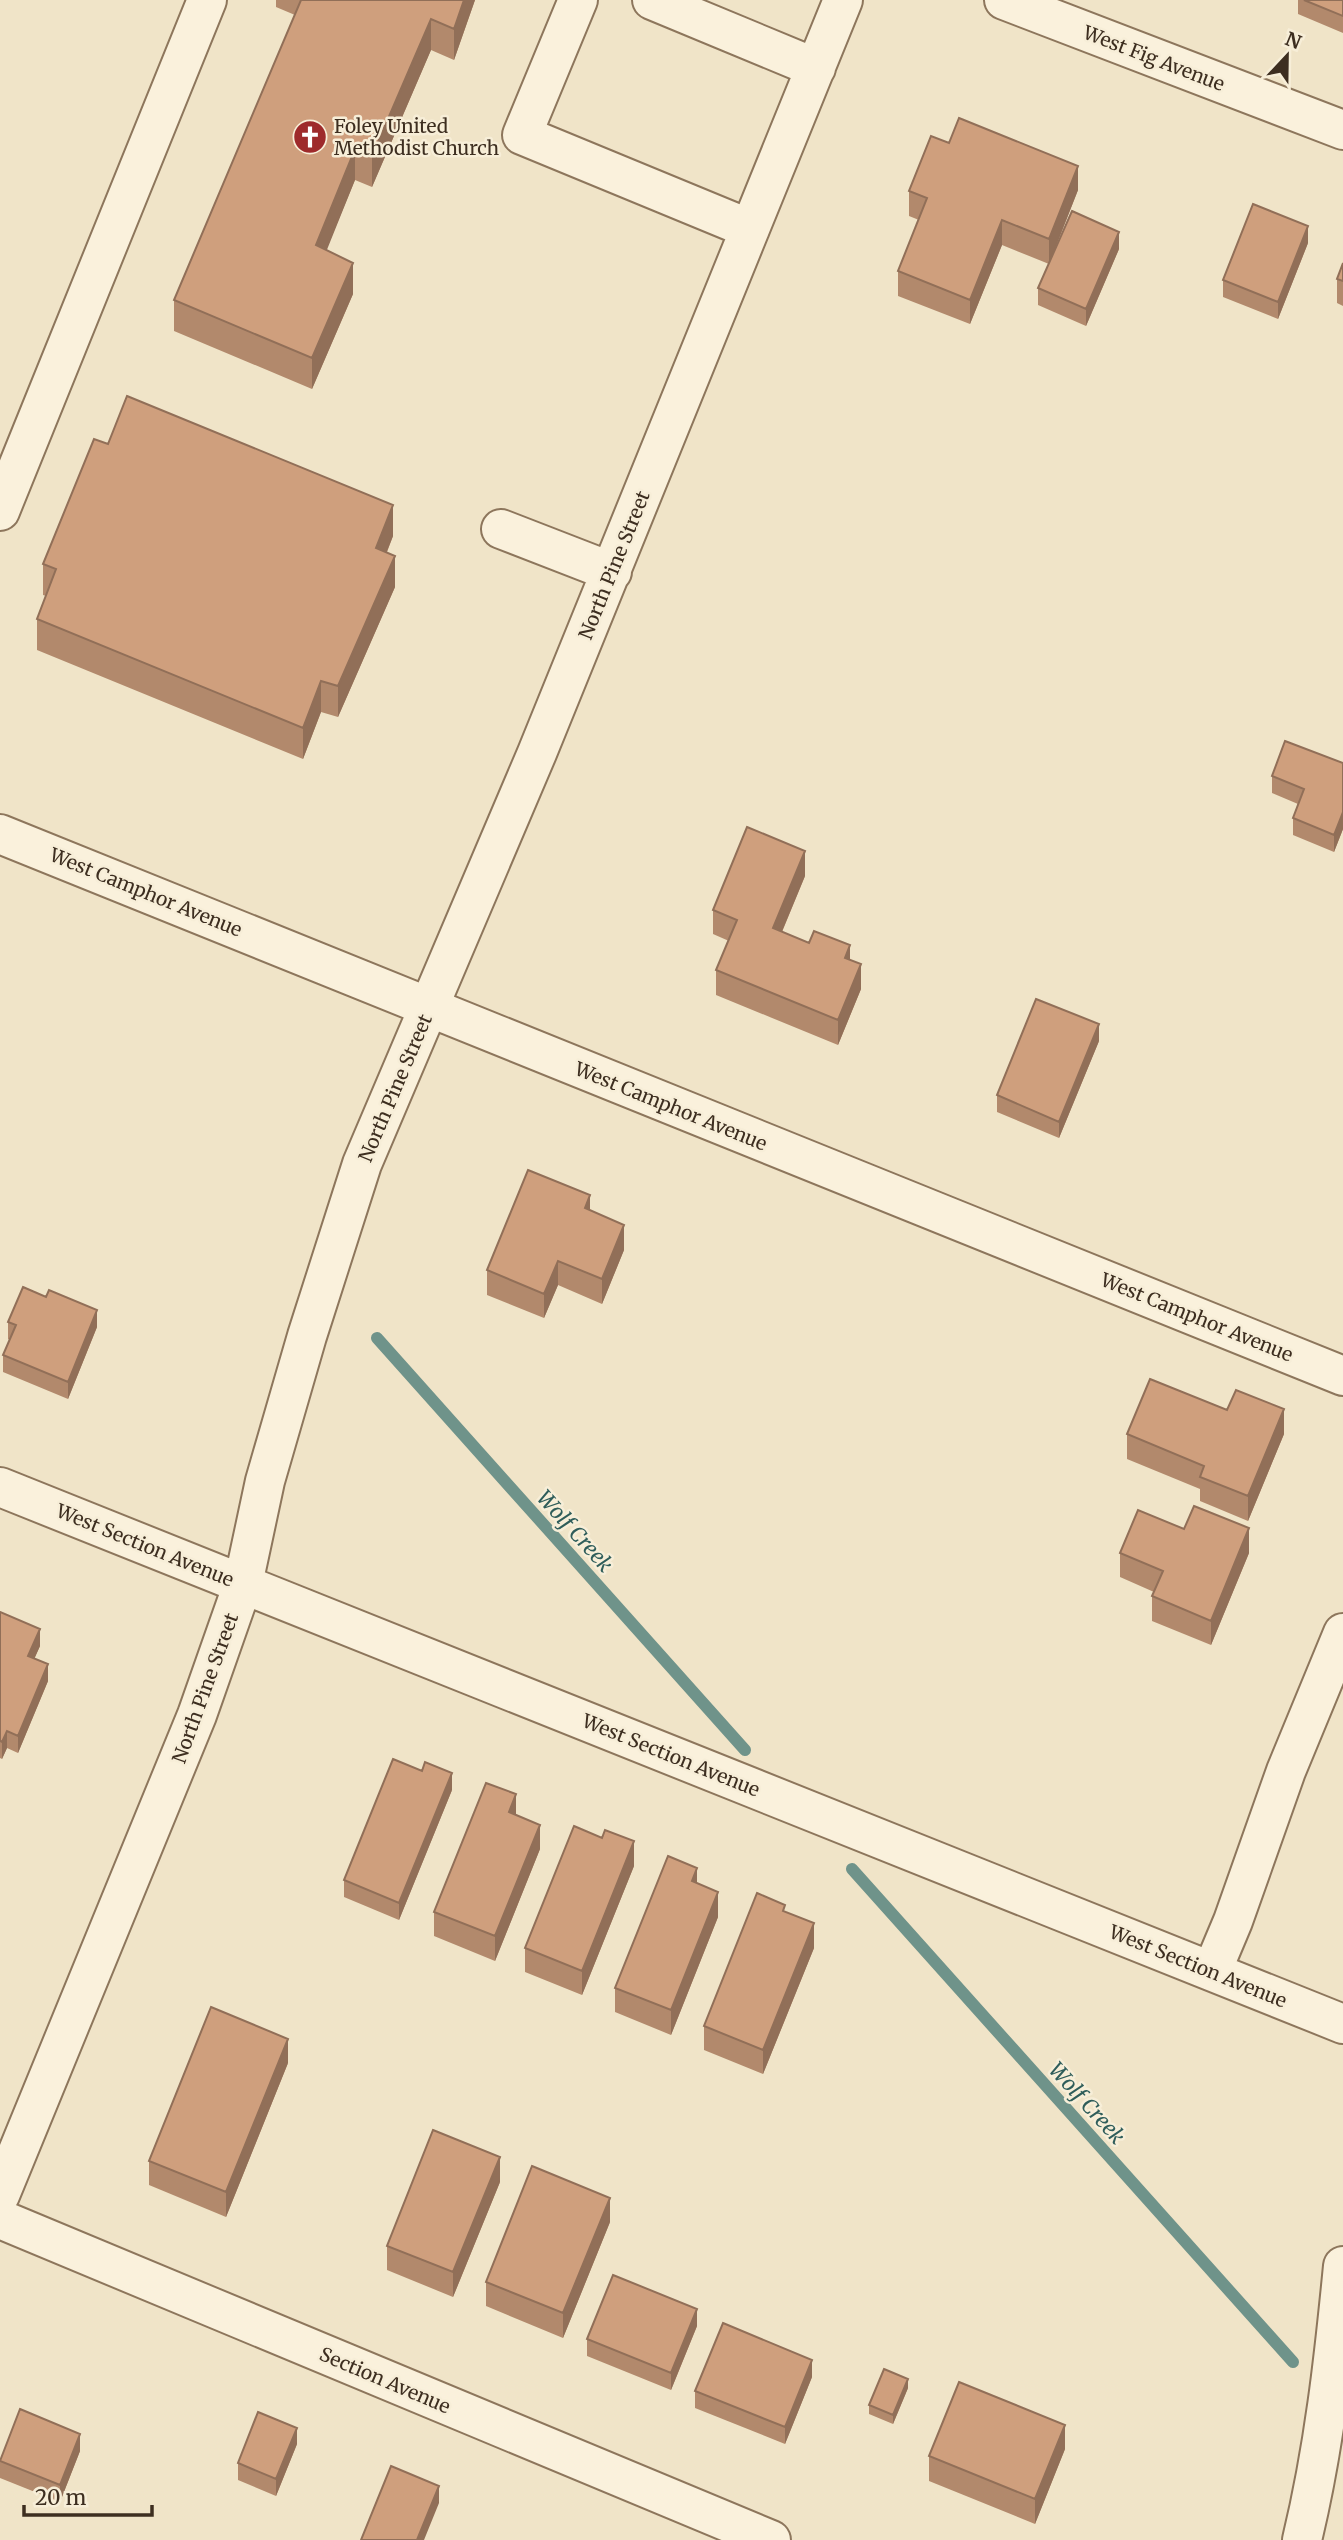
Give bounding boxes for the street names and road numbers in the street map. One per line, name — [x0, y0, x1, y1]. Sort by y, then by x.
street label: West Fig Avenue — [1079, 20, 1228, 96]
street label: North Pine Street — [573, 487, 655, 643]
street label: West Camphor Avenue — [45, 842, 246, 942]
street label: North Pine Street — [353, 1010, 437, 1165]
street label: West Camphor Avenue — [570, 1056, 771, 1156]
street label: West Camphor Avenue — [1096, 1267, 1297, 1367]
street label: West Section Avenue — [52, 1498, 237, 1592]
street label: North Pine Street — [167, 1609, 244, 1766]
street label: West Section Avenue — [578, 1708, 763, 1802]
street label: West Section Avenue — [1105, 1919, 1290, 2013]
street label: Section Avenue — [316, 2342, 454, 2418]

